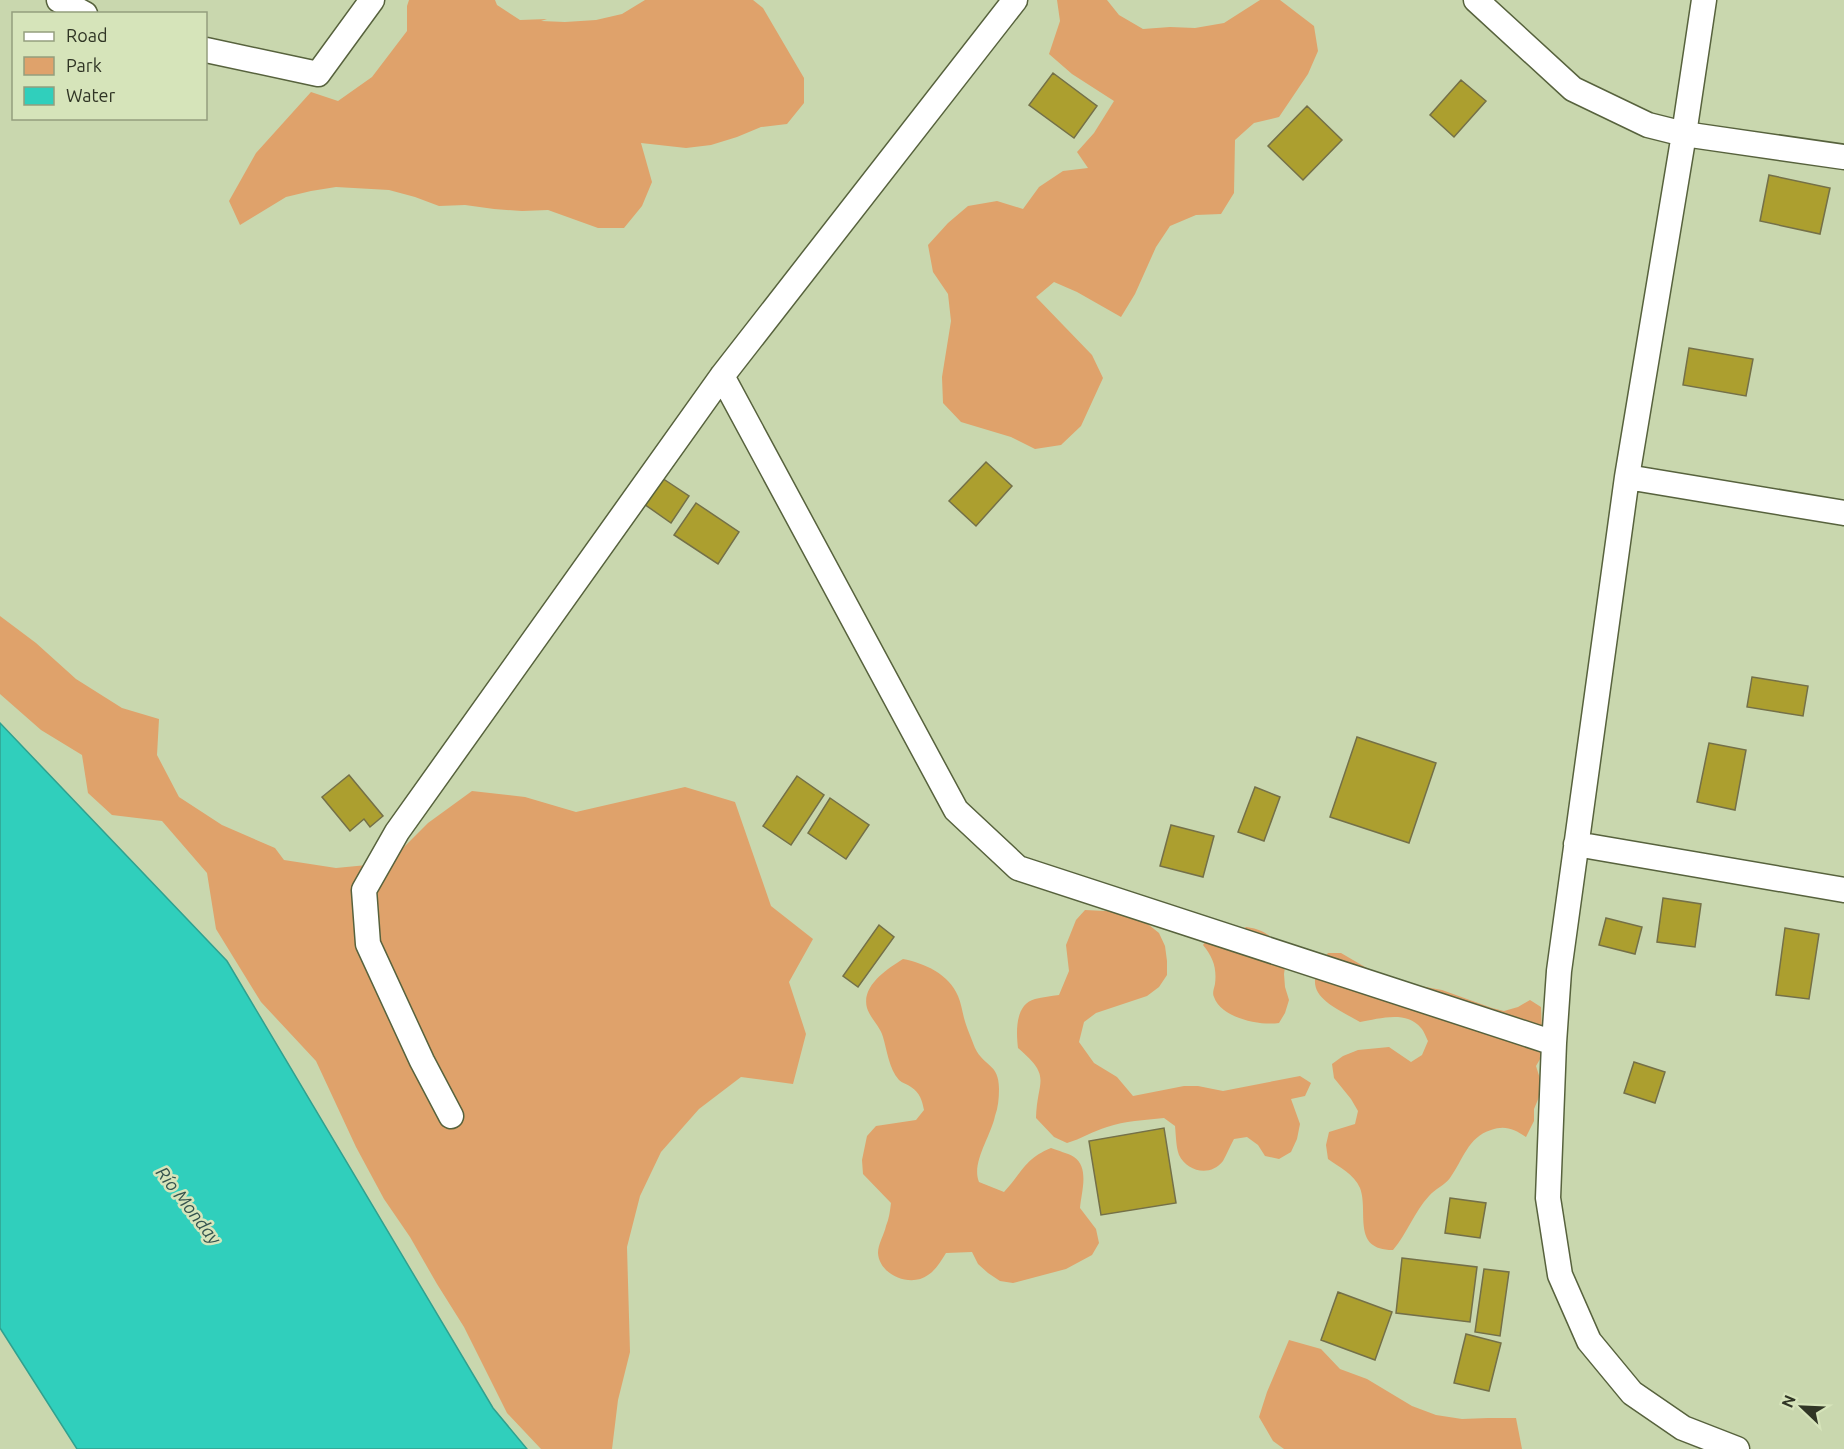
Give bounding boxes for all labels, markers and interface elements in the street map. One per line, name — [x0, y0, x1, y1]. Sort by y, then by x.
legend — [12, 12, 207, 120]
text: Road — [66, 25, 108, 45]
text: Park — [66, 55, 102, 75]
text: Water — [66, 85, 116, 105]
water label: Río Monday — [153, 1162, 226, 1248]
north arrow — [1772, 1377, 1832, 1437]
text: N — [1778, 1392, 1799, 1410]

